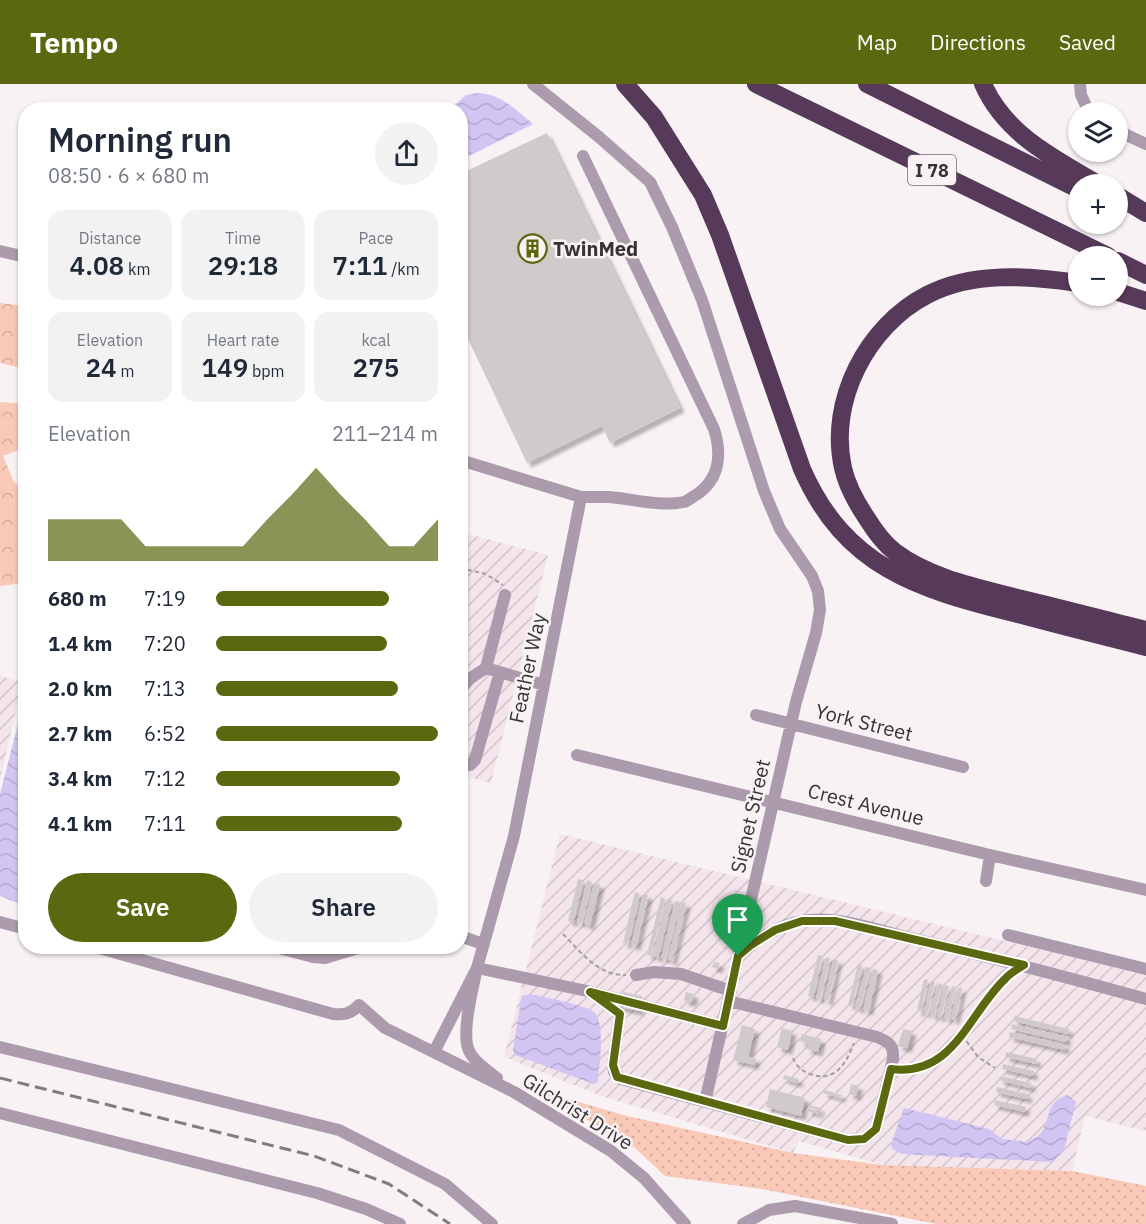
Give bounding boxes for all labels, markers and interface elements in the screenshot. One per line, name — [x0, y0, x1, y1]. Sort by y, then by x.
text: Tempo — [30, 24, 118, 61]
text: Map — [857, 28, 897, 56]
text: Directions — [930, 28, 1026, 56]
text: Saved — [1059, 28, 1116, 56]
map controls — [1068, 102, 1128, 306]
button: layers — [1068, 102, 1128, 162]
text: Morning run — [48, 118, 232, 161]
button: share — [375, 122, 438, 185]
road number: I 78 — [908, 155, 956, 185]
text: 08:50 · 6 × 680 m — [48, 162, 209, 189]
button: + — [1068, 174, 1128, 234]
text: Distance — [79, 228, 141, 248]
text: Time — [225, 228, 261, 248]
text: Pace — [359, 228, 393, 248]
building icon: TwinMed — [516, 232, 548, 264]
place label: TwinMed — [553, 235, 638, 262]
button: − — [1068, 246, 1128, 306]
text: 4.08 — [70, 248, 124, 282]
text: 29:18 — [208, 248, 278, 282]
text: 7:11 — [332, 248, 387, 282]
text: km — [124, 259, 150, 279]
text: /km — [387, 259, 420, 279]
text: Elevation — [77, 330, 143, 350]
text: Heart rate — [207, 330, 279, 350]
text: kcal — [361, 330, 391, 350]
text: 24 — [86, 350, 117, 384]
text: 149 — [201, 350, 248, 384]
text: 275 — [353, 350, 399, 384]
text: m — [117, 361, 134, 381]
text: bpm — [248, 361, 285, 381]
text: Elevation — [48, 420, 131, 447]
text: 211–214 m — [332, 420, 438, 447]
text: 680 m — [48, 585, 107, 612]
text: 7:19 — [144, 585, 186, 612]
street label: Feather Way — [502, 610, 552, 726]
text: 1.4 km — [48, 630, 112, 657]
text: 7:20 — [144, 630, 186, 657]
text: 2.0 km — [48, 675, 112, 702]
text: 7:13 — [144, 675, 186, 702]
street label: York Street — [812, 697, 916, 747]
text: 2.7 km — [48, 720, 112, 747]
text: 6:52 — [144, 720, 186, 747]
street label: Signet Street — [724, 756, 776, 876]
text: 3.4 km — [48, 765, 112, 792]
text: 7:12 — [144, 765, 186, 792]
street label: Crest Avenue — [805, 777, 927, 831]
text: 4.1 km — [48, 810, 112, 837]
text: 7:11 — [144, 810, 186, 837]
button: Save — [48, 873, 237, 942]
button: Share — [249, 873, 438, 942]
pin — [712, 894, 763, 956]
icon: arrive — [721, 903, 754, 936]
street label: Gilchrist Drive — [517, 1066, 639, 1156]

